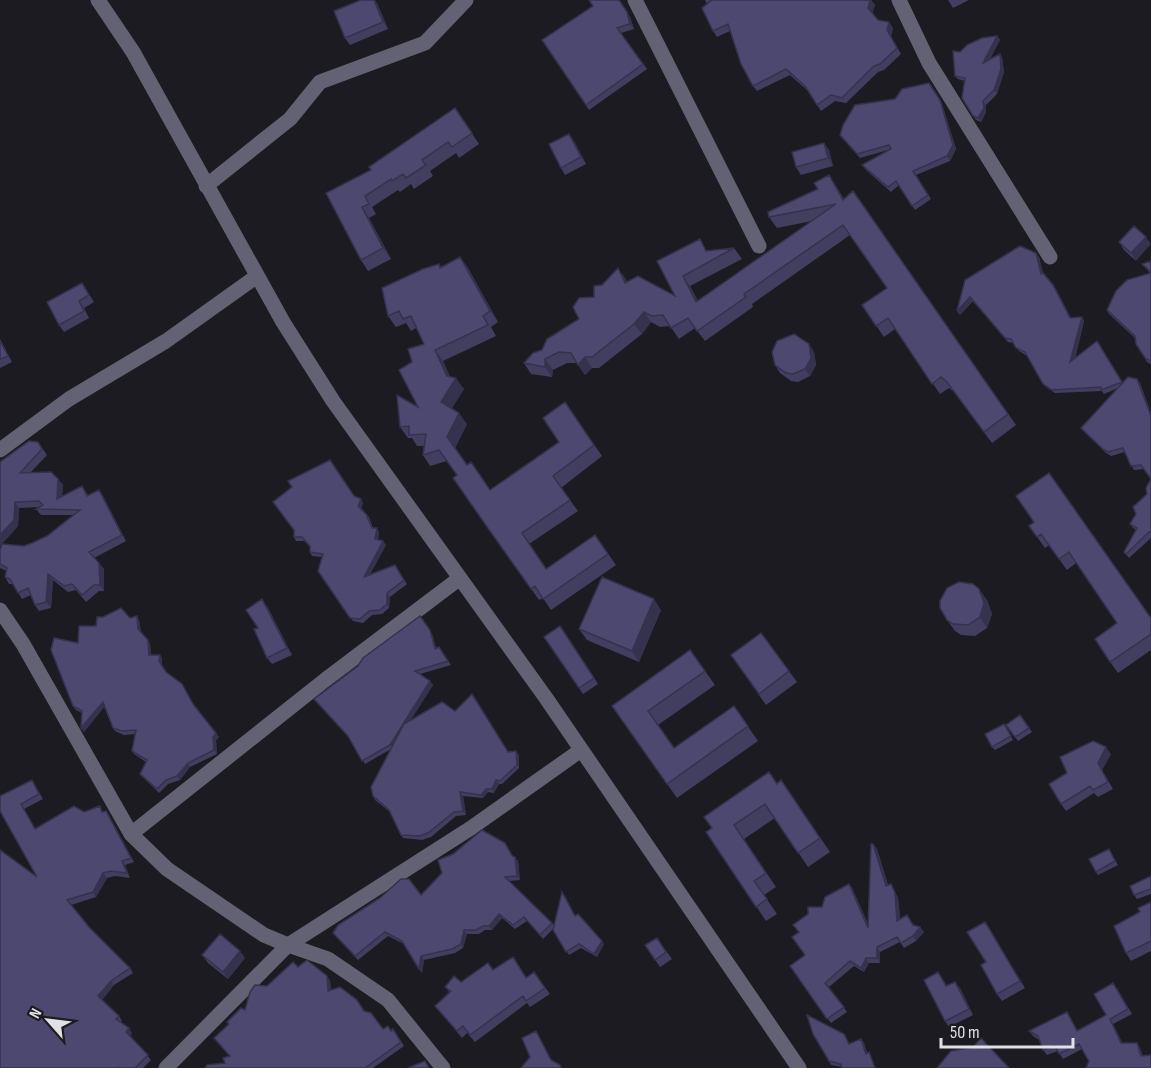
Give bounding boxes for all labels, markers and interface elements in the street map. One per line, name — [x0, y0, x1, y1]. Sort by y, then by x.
north arrow — [18, 990, 78, 1050]
text: N — [26, 1005, 46, 1022]
scale bar — [941, 1011, 1073, 1049]
text: 50 m — [950, 1022, 980, 1043]

